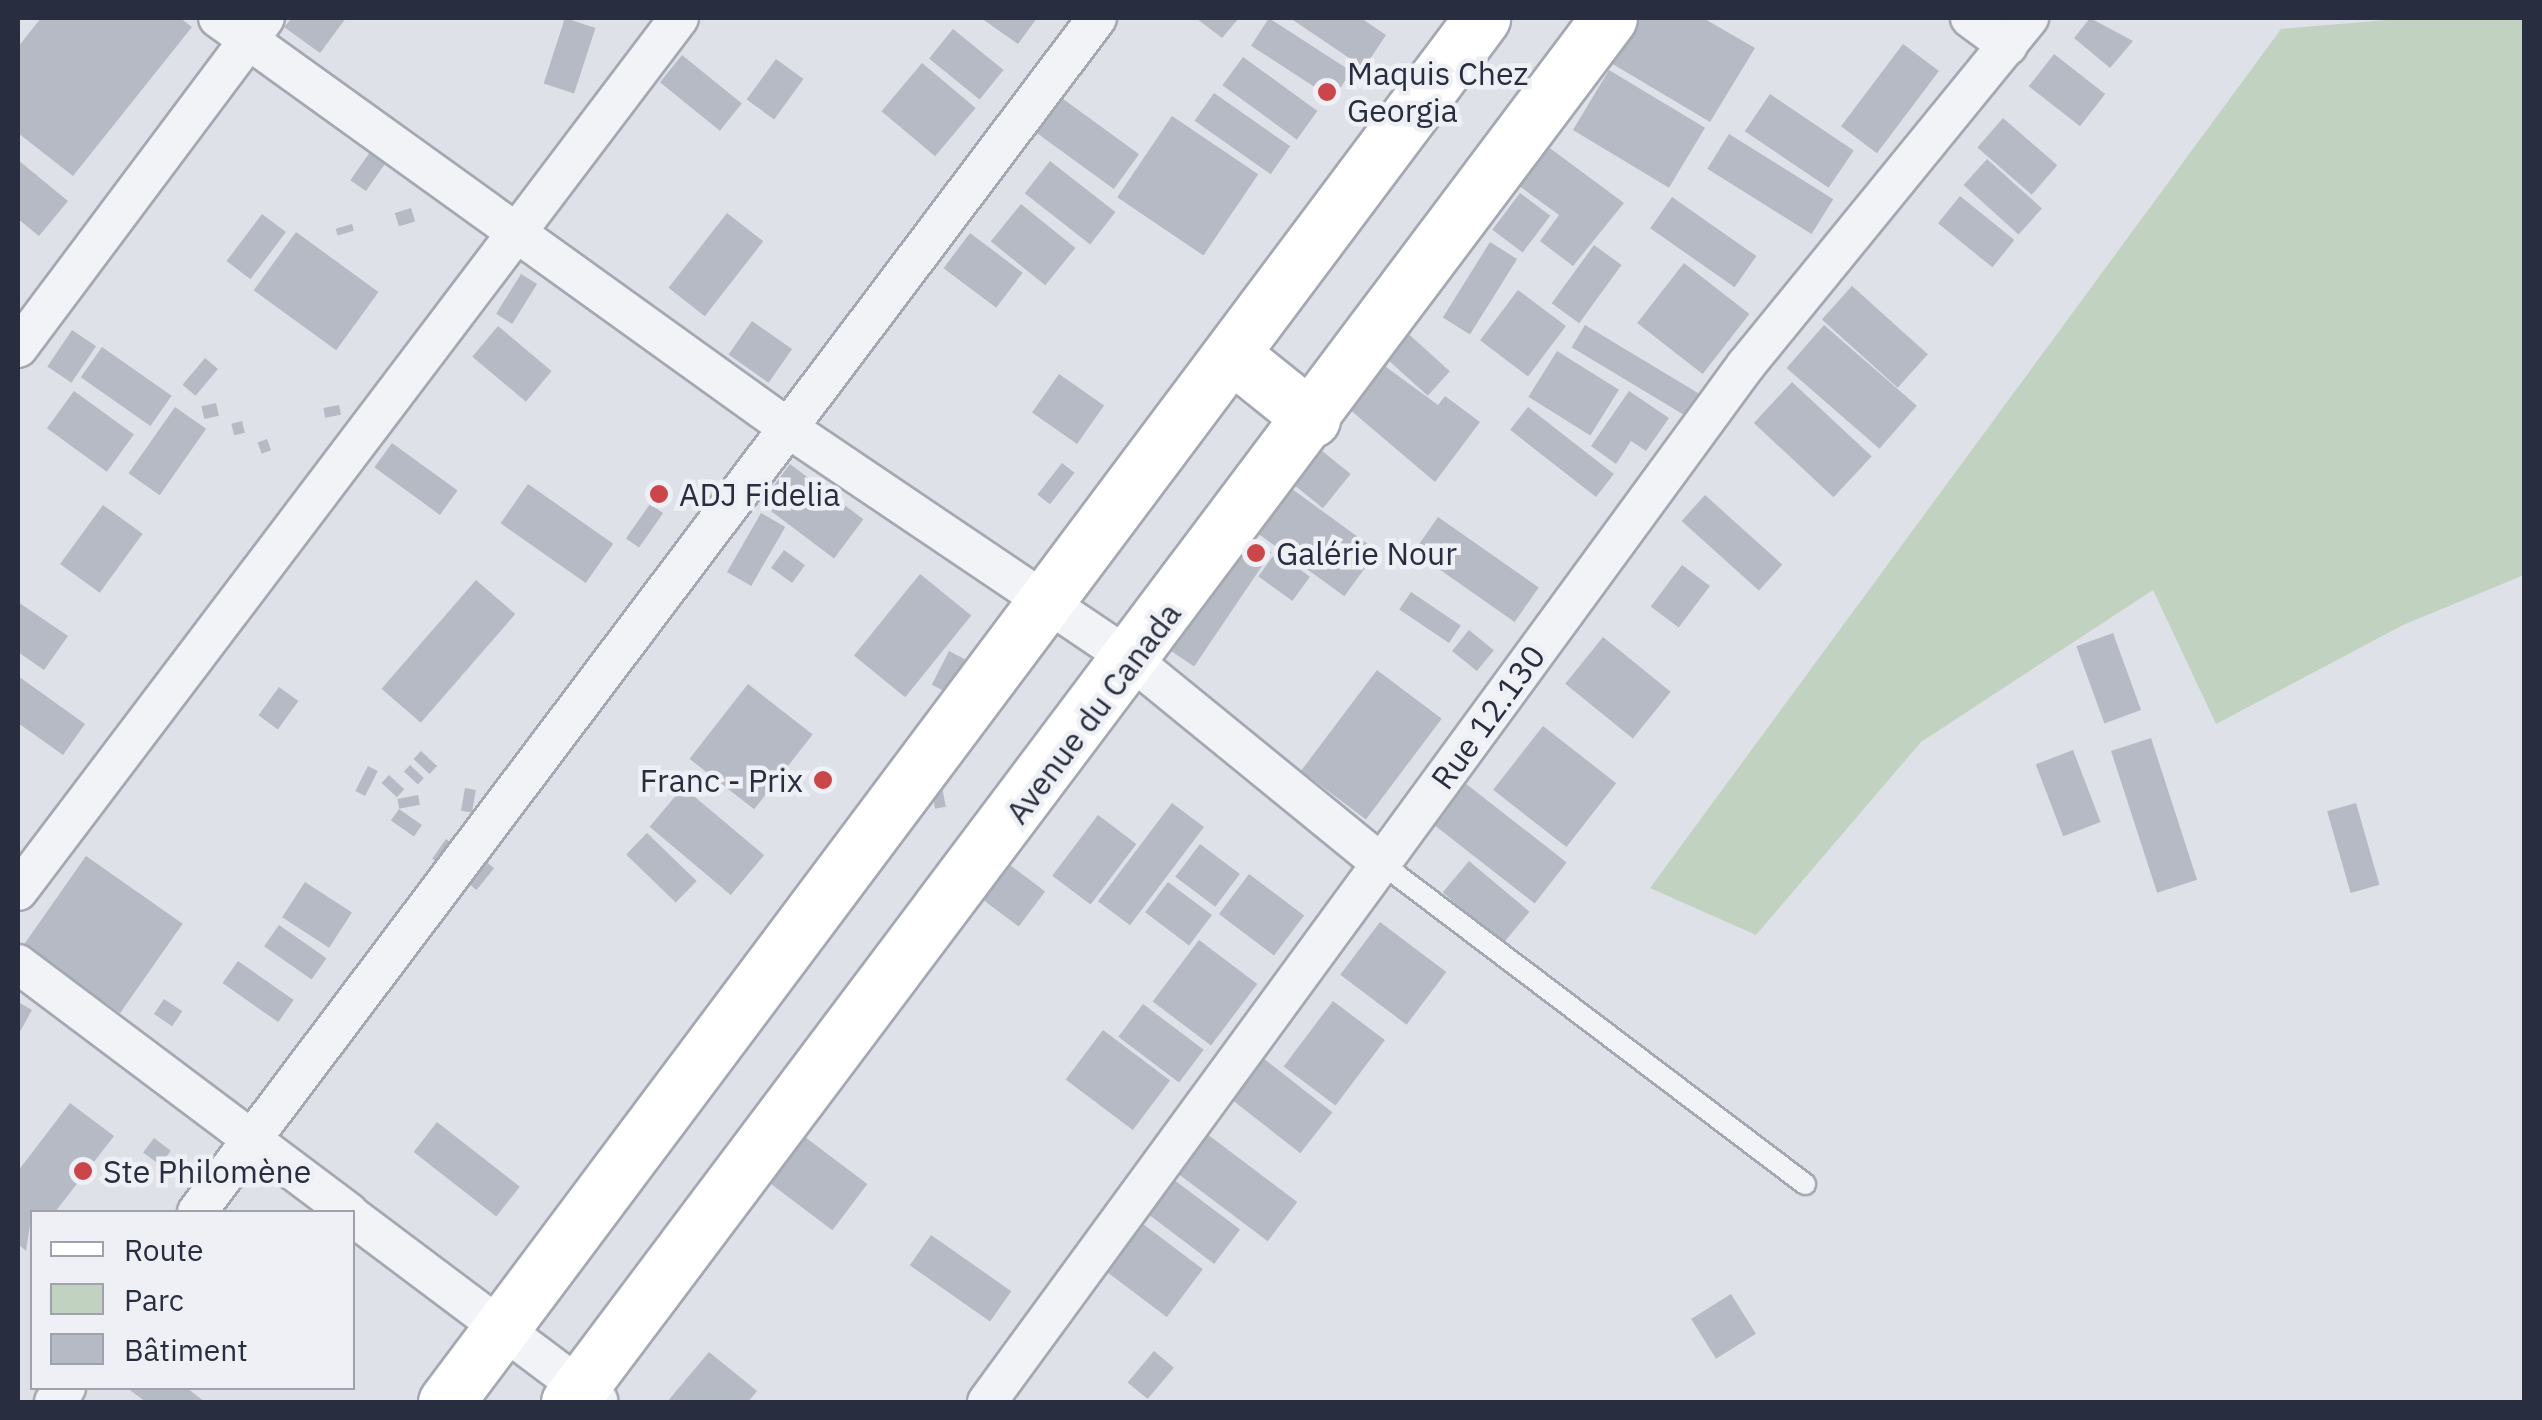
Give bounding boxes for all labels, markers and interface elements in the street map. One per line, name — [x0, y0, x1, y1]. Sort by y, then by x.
place label: Maquis Chez Georgia — [1347, 55, 1528, 130]
marker: Maquis Chez Georgia — [1316, 81, 1338, 103]
place label: ADJ Fidelia — [679, 475, 840, 513]
marker: ADJ Fidelia — [648, 483, 670, 505]
place label: Galérie Nour — [1276, 534, 1457, 572]
marker: Galérie Nour — [1245, 542, 1267, 564]
street label: Avenue du Canada — [997, 595, 1189, 831]
street label: Rue 12.130 — [1423, 638, 1553, 796]
place label: Franc - Prix — [640, 761, 803, 799]
marker: Franc - Prix — [812, 769, 834, 791]
place label: Ste Philomène — [103, 1152, 311, 1190]
marker: Ste Philomène — [72, 1160, 94, 1182]
legend — [30, 1210, 355, 1390]
text: Route — [124, 1230, 203, 1269]
text: Parc — [124, 1280, 184, 1319]
text: Bâtiment — [124, 1330, 248, 1369]

